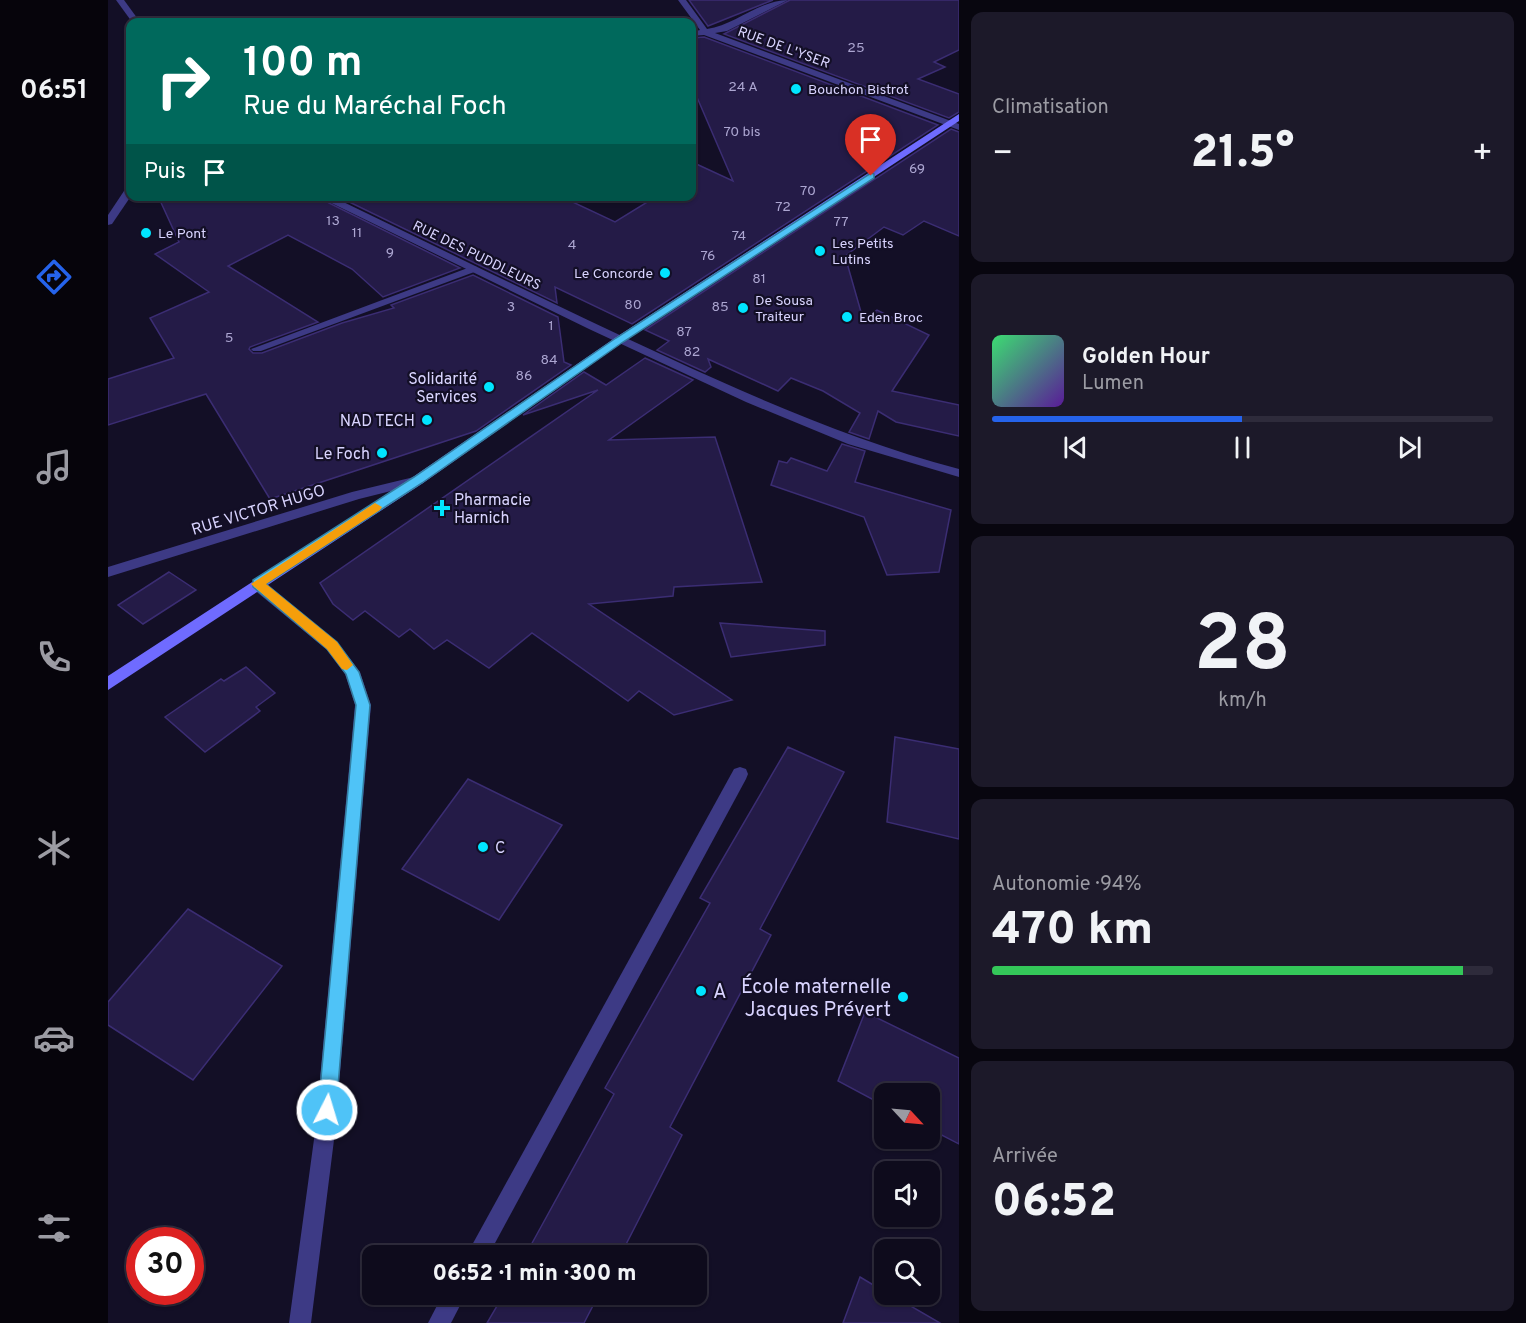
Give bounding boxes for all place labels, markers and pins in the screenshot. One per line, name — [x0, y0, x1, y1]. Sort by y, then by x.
marker: Bouchon Bistrot — [789, 82, 803, 96]
place label: Bouchon Bistrot — [808, 82, 909, 99]
pin — [845, 114, 896, 176]
marker: Le Pont — [139, 226, 153, 240]
place label: Le Pont — [158, 226, 206, 243]
place label: Les Petits Lutins — [832, 236, 894, 269]
marker: Les Petits Lutins — [813, 244, 827, 258]
place label: Le Concorde — [574, 266, 653, 283]
marker: Le Concorde — [658, 266, 672, 280]
place label: De Sousa Traiteur — [755, 293, 813, 326]
marker: De Sousa Traiteur — [736, 301, 750, 315]
marker: Eden Broc — [840, 310, 854, 324]
place label: Eden Broc — [859, 310, 923, 327]
place label: Solidarité Services — [408, 370, 477, 408]
marker: Solidarité Services — [482, 380, 496, 394]
place label: NAD TECH — [340, 412, 415, 432]
marker: NAD TECH — [420, 413, 434, 427]
place label: Le Foch — [315, 445, 370, 465]
marker: Le Foch — [375, 446, 389, 460]
place label: Pharmacie Harnich — [454, 491, 531, 529]
marker: Pharmacie Harnich — [435, 501, 449, 515]
place label: C — [495, 839, 505, 859]
marker: C — [476, 840, 490, 854]
place label: École maternelle Jacques Prévert — [741, 973, 891, 1024]
place label: A — [713, 980, 727, 1006]
marker: A — [694, 984, 708, 998]
marker: École maternelle Jacques Prévert — [896, 990, 910, 1004]

